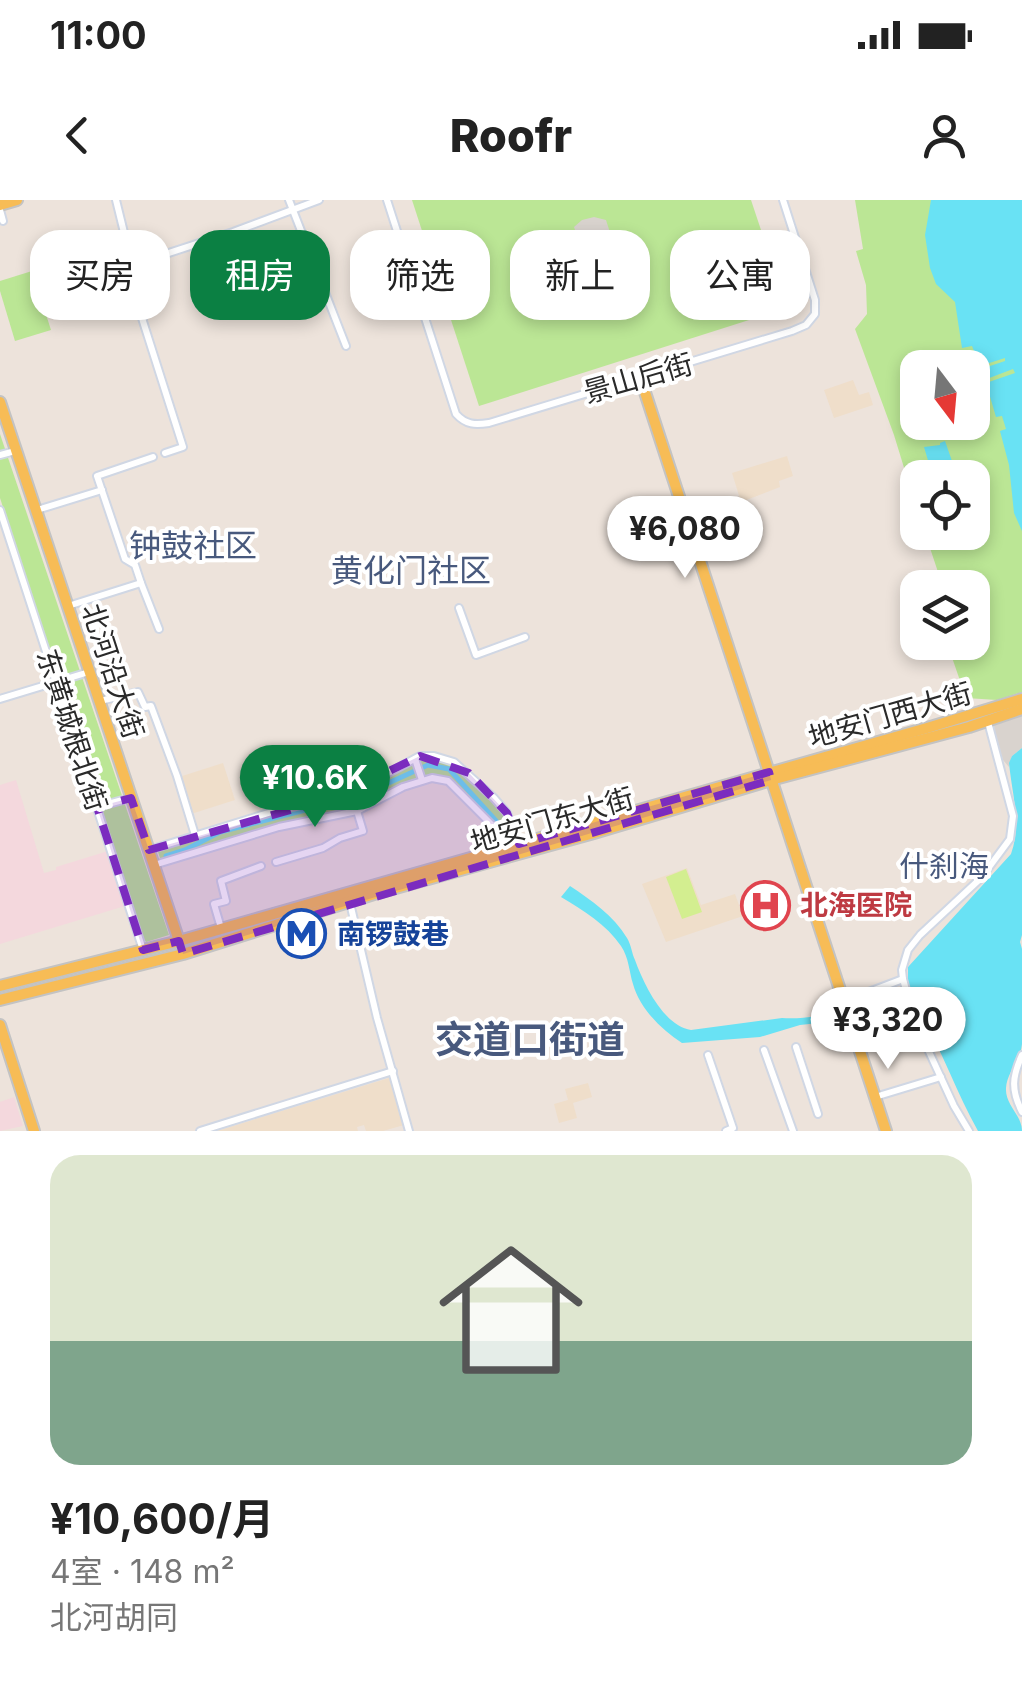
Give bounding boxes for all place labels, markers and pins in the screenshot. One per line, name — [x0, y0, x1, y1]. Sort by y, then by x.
pin: ¥6,080 — [604, 496, 766, 581]
pin: ¥10.6K — [234, 745, 396, 830]
hospital icon: 北海医院 — [739, 879, 791, 931]
place label: 北海医院 — [800, 888, 912, 922]
metro station icon: 南锣鼓巷 — [276, 908, 328, 960]
place label: 南锣鼓巷 — [337, 917, 449, 951]
pin: ¥3,320 — [807, 987, 969, 1072]

